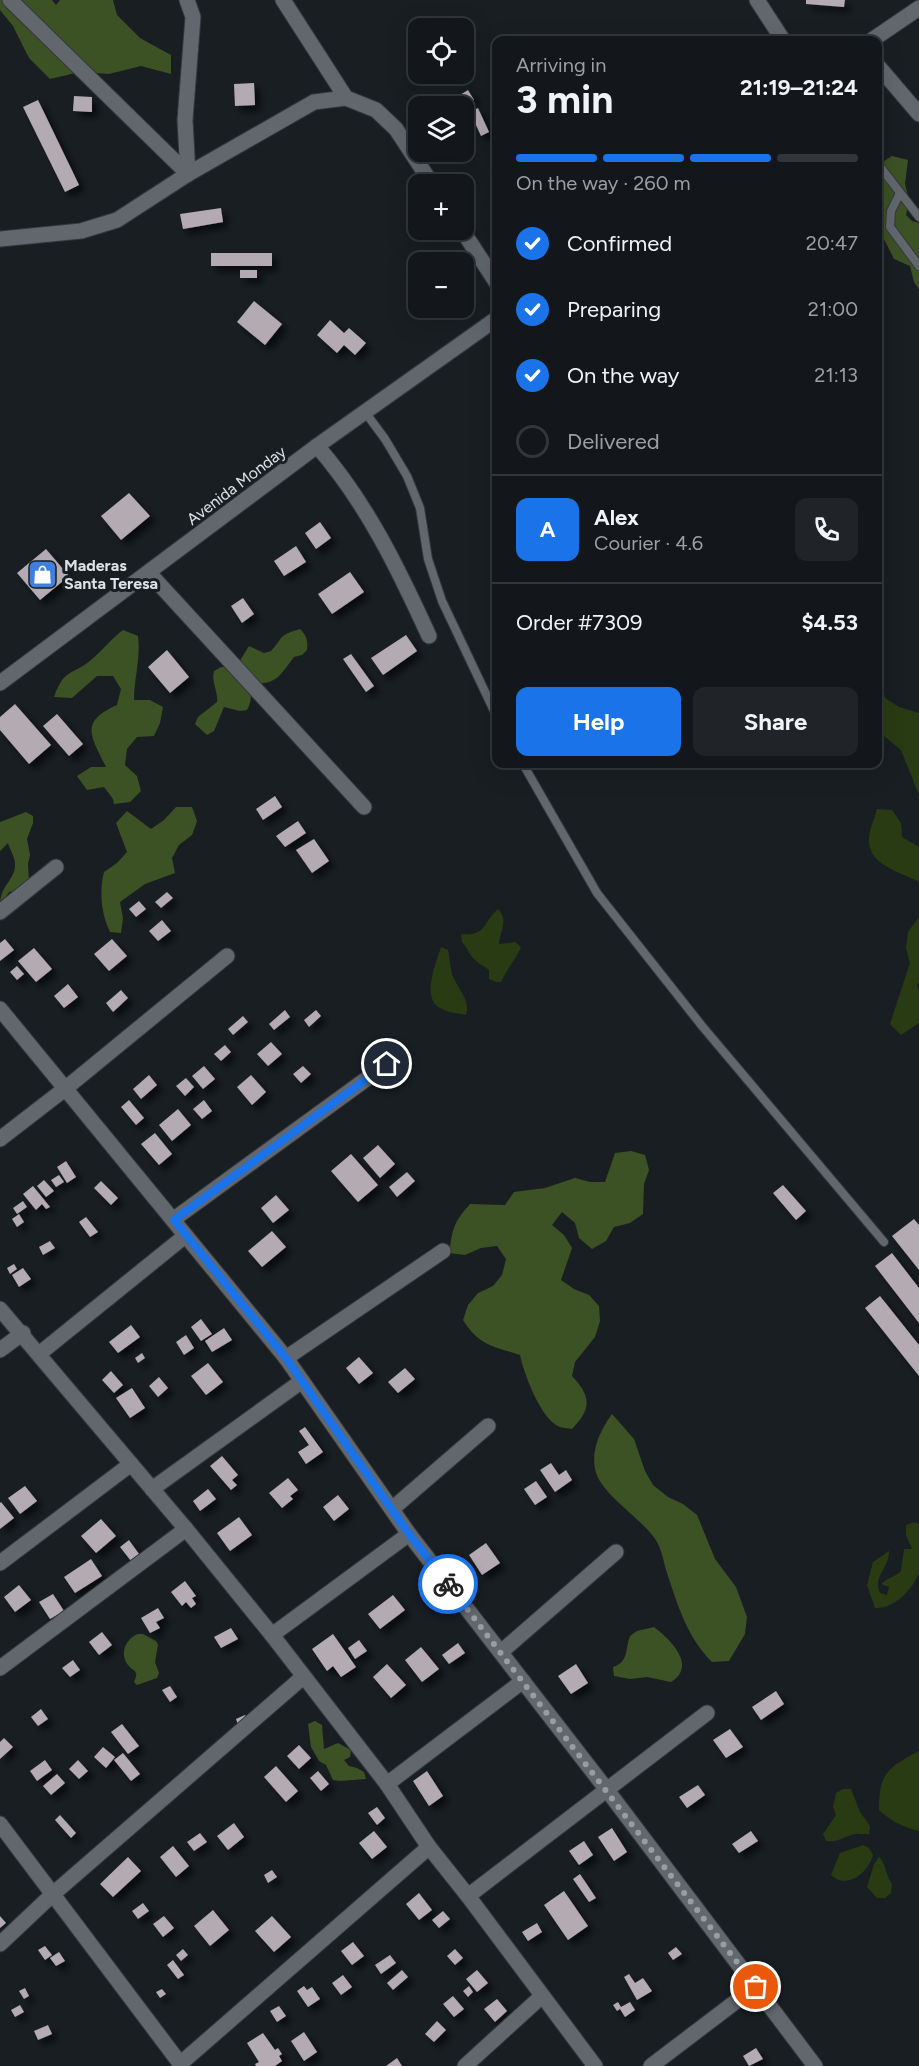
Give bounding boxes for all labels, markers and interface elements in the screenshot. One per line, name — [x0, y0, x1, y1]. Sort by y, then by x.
map controls — [408, 18, 474, 318]
button: locate — [408, 18, 474, 84]
text: Arriving in — [516, 53, 606, 77]
text: 21:19–21:24 — [740, 74, 858, 101]
text: 3 min — [516, 76, 613, 123]
button: layers — [408, 96, 474, 162]
text: On the way · 260 m — [516, 171, 690, 195]
button: + — [408, 174, 474, 240]
icon: check — [516, 227, 549, 260]
text: Confirmed — [567, 230, 672, 257]
text: 20:47 — [806, 231, 858, 255]
button: − — [408, 252, 474, 318]
icon: check — [516, 293, 549, 326]
text: Preparing — [567, 296, 661, 323]
text: 21:00 — [808, 297, 858, 321]
icon: check — [516, 359, 549, 392]
text: On the way — [567, 362, 679, 389]
text: 21:13 — [814, 363, 858, 387]
text: Delivered — [567, 428, 660, 455]
street label: Avenida Monday — [183, 442, 290, 529]
button: phone — [795, 498, 858, 561]
text: Alex — [594, 504, 639, 531]
text: A — [540, 516, 555, 543]
text: Courier · 4.6 — [594, 531, 703, 555]
place label: Maderas Santa Teresa — [64, 556, 158, 593]
shop icon: Maderas Santa Teresa — [27, 558, 59, 590]
text: Order #7309 — [516, 609, 642, 636]
text: $4.53 — [801, 609, 858, 636]
button: Help — [516, 687, 681, 756]
button: Share — [693, 687, 858, 756]
pin — [361, 1038, 412, 1089]
icon: home — [370, 1047, 403, 1080]
courier — [418, 1554, 478, 1614]
icon: bike — [432, 1568, 465, 1601]
pin — [730, 1961, 781, 2012]
icon: bag — [739, 1970, 772, 2003]

